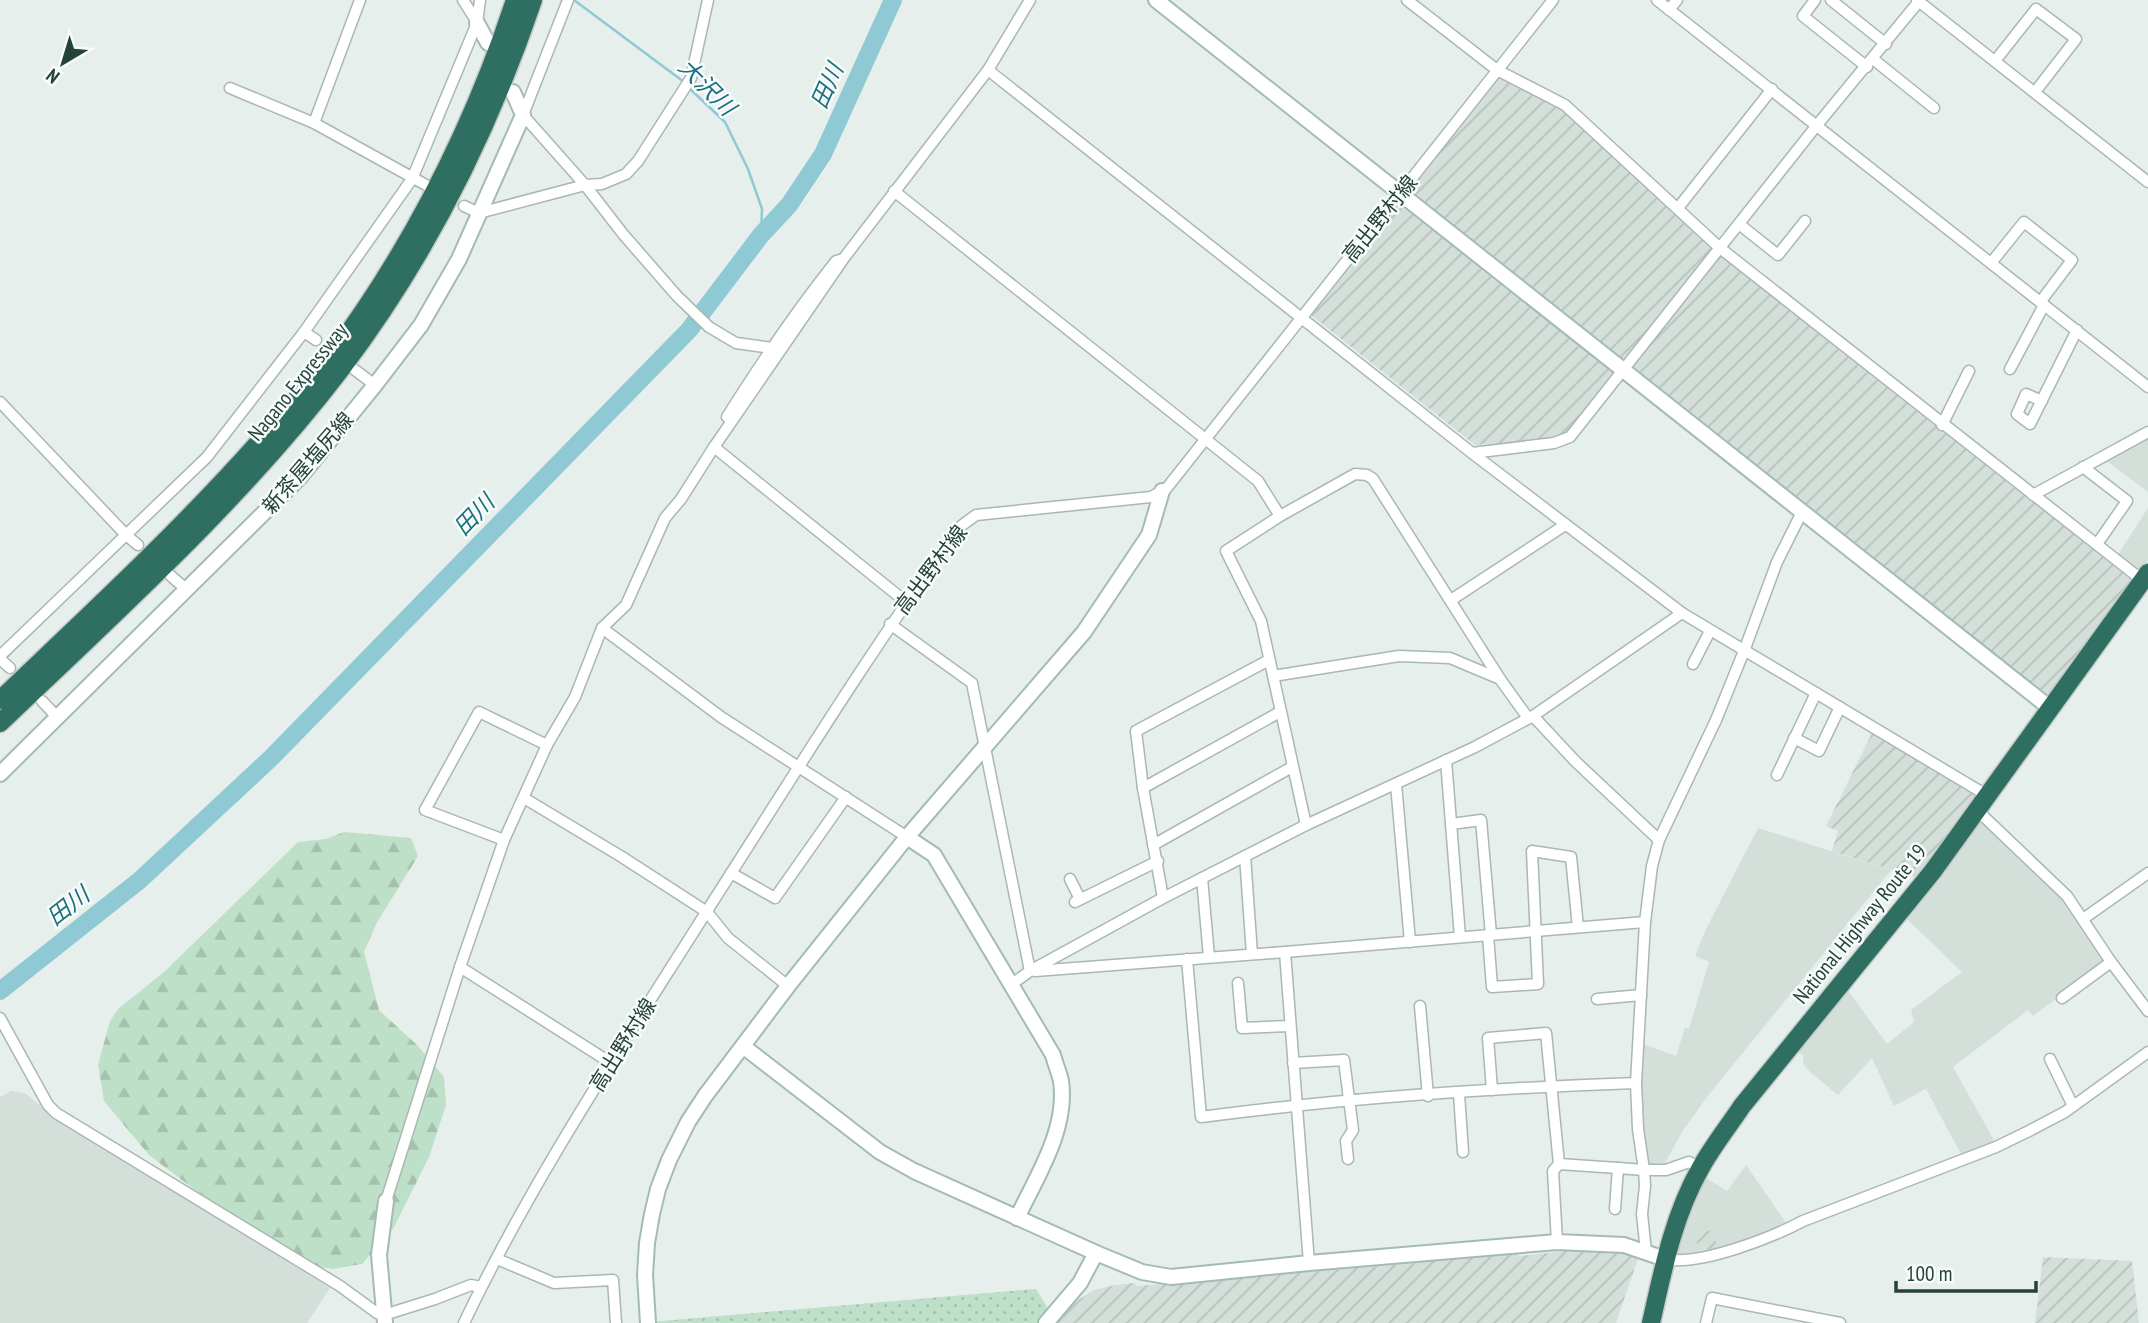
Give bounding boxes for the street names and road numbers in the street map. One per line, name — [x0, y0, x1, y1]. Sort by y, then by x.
street label: 高出野村線 — [1336, 169, 1423, 268]
street label: Nagano Expressway — [242, 317, 353, 446]
street label: 新茶屋塩尻線 — [256, 406, 359, 519]
street label: 高出野村線 — [888, 520, 973, 620]
street label: National Highway Route 19 — [1787, 838, 1932, 1009]
street label: 高出野村線 — [583, 993, 662, 1096]

